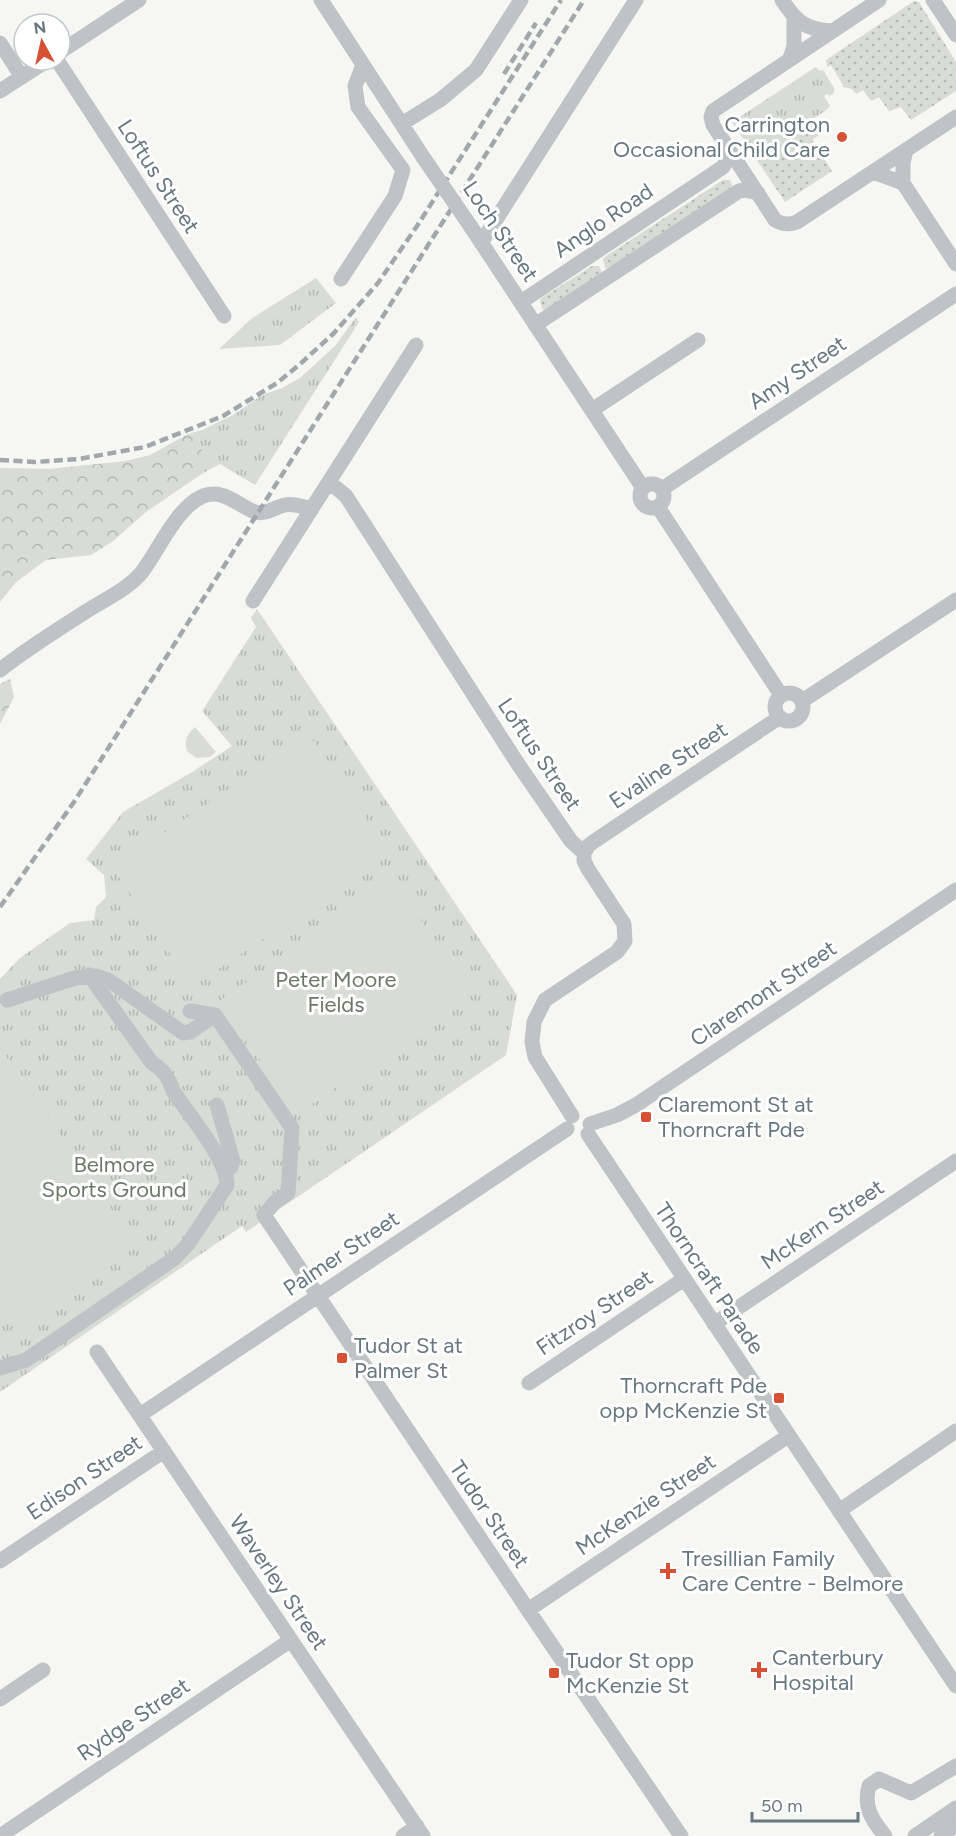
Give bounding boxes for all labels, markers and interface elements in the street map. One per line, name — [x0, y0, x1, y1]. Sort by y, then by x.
north arrow — [12, 12, 72, 72]
text: N — [33, 17, 47, 38]
place label: Carrington Occasional Child Care — [613, 111, 830, 163]
street label: Loftus Street — [112, 114, 205, 238]
marker: Carrington Occasional Child Care — [835, 130, 849, 144]
street label: Loch Street — [457, 176, 544, 287]
street label: Anglo Road — [549, 177, 658, 263]
street label: Amy Street — [743, 330, 851, 415]
street label: Loftus Street — [492, 693, 587, 816]
street label: Evaline Street — [604, 716, 732, 815]
street label: Claremont Street — [685, 935, 841, 1052]
park label: Peter Moore Fields — [275, 966, 397, 1018]
place label: Claremont St at Thorncraft Pde — [658, 1091, 814, 1143]
marker: Claremont St at Thorncraft Pde — [639, 1110, 653, 1124]
park label: Belmore Sports Ground — [41, 1151, 187, 1203]
street label: McKern Street — [756, 1173, 889, 1275]
street label: Thorncraft Parade — [649, 1198, 770, 1359]
street label: Palmer Street — [278, 1205, 404, 1302]
street label: Fitzroy Street — [531, 1264, 658, 1361]
place label: Tudor St at Palmer St — [354, 1332, 463, 1384]
marker: Tudor St at Palmer St — [335, 1351, 349, 1365]
place label: Thorncraft Pde opp McKenzie St — [600, 1372, 767, 1424]
marker: Thorncraft Pde opp McKenzie St — [772, 1391, 786, 1405]
street label: Edison Street — [21, 1429, 147, 1526]
street label: McKenzie Street — [570, 1448, 720, 1561]
street label: Tudor Street — [444, 1456, 535, 1573]
street label: Waverley Street — [223, 1510, 334, 1655]
place label: Tresillian Family Care Centre - Belmore — [682, 1545, 903, 1597]
marker: Tresillian Family Care Centre - Belmore — [659, 1562, 677, 1580]
place label: Canterbury Hospital — [772, 1644, 884, 1696]
place label: Tudor St opp McKenzie St — [566, 1647, 694, 1699]
marker: Canterbury Hospital — [750, 1661, 768, 1679]
marker: Tudor St opp McKenzie St — [547, 1666, 561, 1680]
street label: Rydge Street — [72, 1672, 195, 1767]
scale bar — [752, 1785, 858, 1823]
text: 50 m — [761, 1795, 803, 1817]

